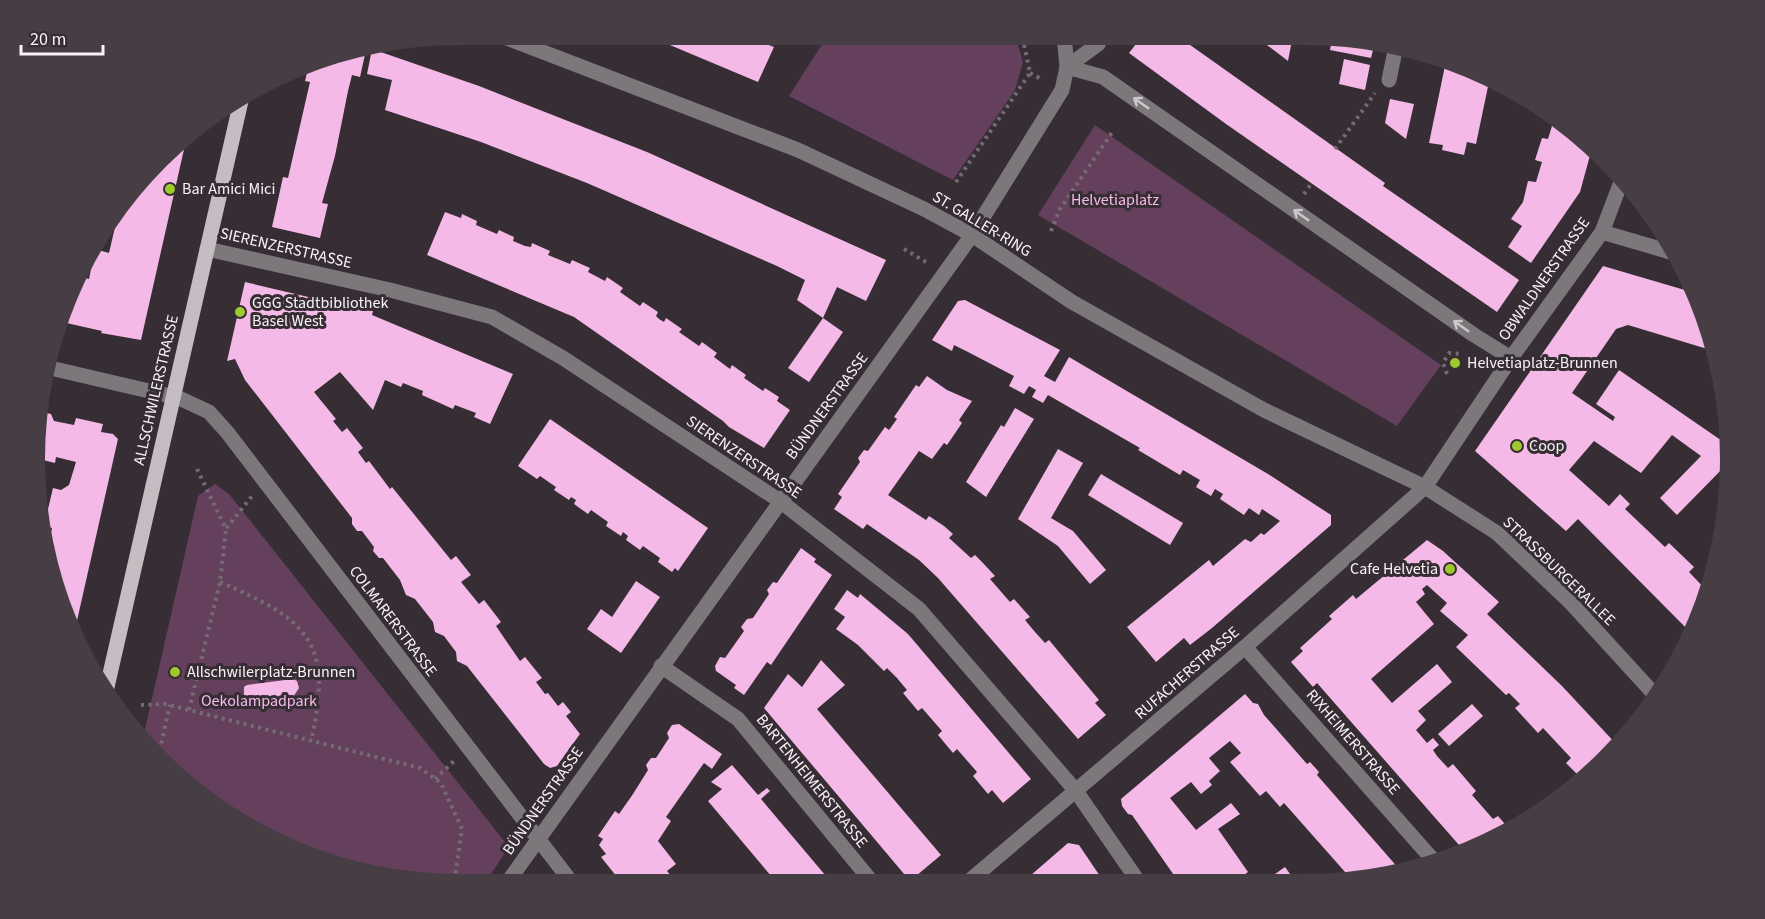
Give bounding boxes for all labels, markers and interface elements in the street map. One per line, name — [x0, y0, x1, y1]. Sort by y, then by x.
scale bar — [21, 18, 104, 56]
text: 20 m — [30, 27, 66, 52]
one-way arrow — [1134, 97, 1150, 109]
place label: Bar Amici Mici — [182, 178, 275, 200]
marker: Bar Amici Mici — [163, 182, 177, 196]
street label: ST. GALLER-RING — [928, 186, 1036, 262]
park label: Helvetiaplatz — [1071, 189, 1159, 211]
one-way arrow — [1294, 209, 1310, 221]
street label: OBWALDNERSTRASSE — [1493, 213, 1595, 345]
street label: SIERENZERSTRASSE — [218, 222, 354, 274]
place label: GGG Stadtbibliothek Basel West — [252, 292, 388, 332]
marker: GGG Stadtbibliothek Basel West — [233, 305, 247, 319]
street label: ALLSCHWILERSTRASSE — [128, 313, 184, 467]
one-way arrow — [1453, 320, 1470, 332]
street label: BÜNDNERSTRASSE — [781, 348, 873, 464]
place label: Helvetiaplatz-Brunnen — [1467, 352, 1618, 374]
marker: Helvetiaplatz-Brunnen — [1448, 356, 1462, 370]
street label: SIERENZERSTRASSE — [682, 410, 806, 504]
place label: Coop — [1529, 435, 1564, 457]
marker: Coop — [1510, 439, 1524, 453]
street label: STRASSBURGERALLEE — [1498, 511, 1620, 631]
place label: Cafe Helvetia — [1350, 558, 1438, 580]
street label: COLMARERSTRASSE — [344, 561, 442, 681]
marker: Cafe Helvetia — [1443, 562, 1457, 576]
street label: RUFACHERSTRASSE — [1130, 621, 1244, 725]
place label: Allschwilerplatz-Brunnen — [187, 661, 355, 683]
marker: Allschwilerplatz-Brunnen — [168, 665, 182, 679]
street label: RIXHEIMERSTRASSE — [1301, 684, 1405, 800]
park label: Oekolampadpark — [201, 690, 317, 712]
street label: BARTENHEIMERSTRASSE — [751, 709, 873, 853]
street label: BÜNDNERSTRASSE — [497, 743, 589, 859]

